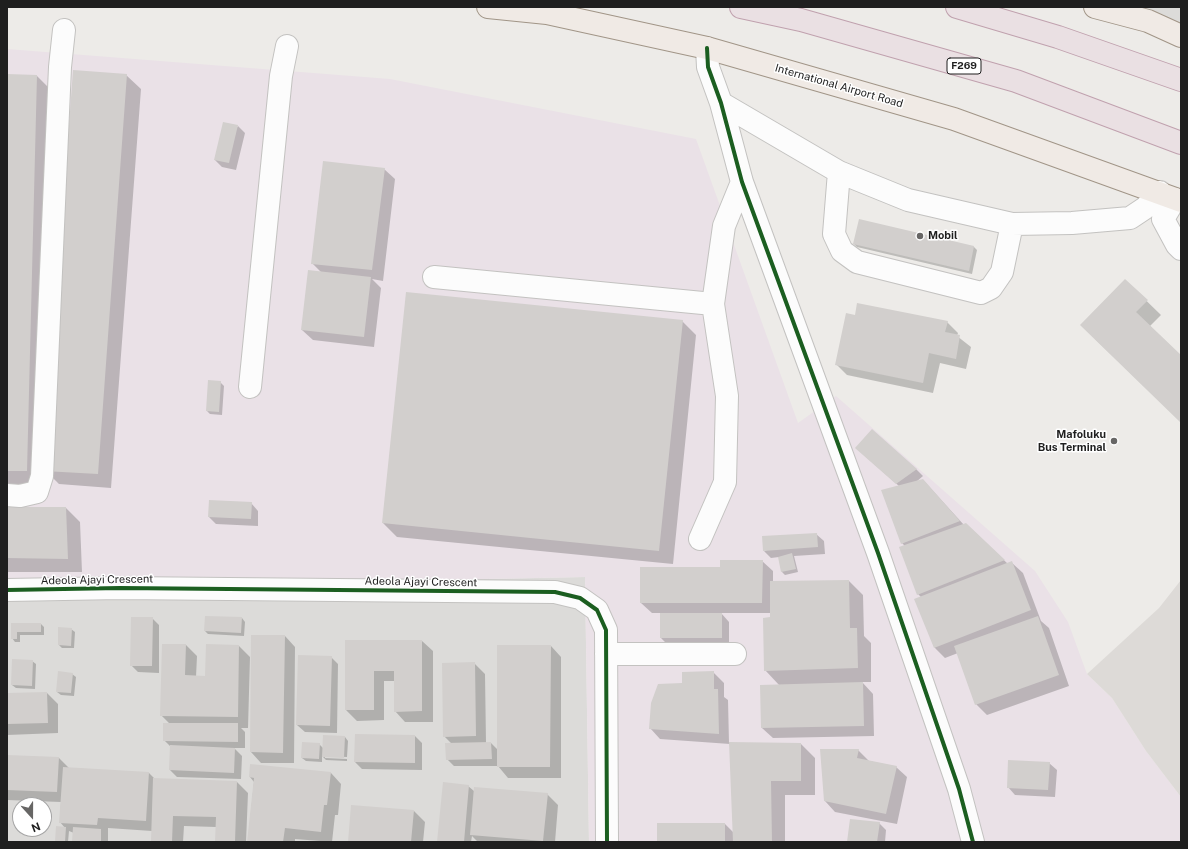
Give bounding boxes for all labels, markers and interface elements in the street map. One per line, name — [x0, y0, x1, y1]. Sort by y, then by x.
road number: F269 — [947, 58, 981, 74]
street label: International Airport Road — [773, 61, 905, 111]
place label: Mobil — [928, 229, 958, 243]
marker: Mobil — [915, 231, 925, 241]
place label: Mafoluku Bus Terminal — [1038, 428, 1106, 454]
marker: Mafoluku Bus Terminal — [1109, 436, 1119, 446]
street label: Adeola Ajayi Crescent — [41, 572, 153, 588]
street label: Adeola Ajayi Crescent — [365, 574, 477, 590]
north arrow — [12, 797, 52, 837]
text: N — [30, 820, 42, 834]

